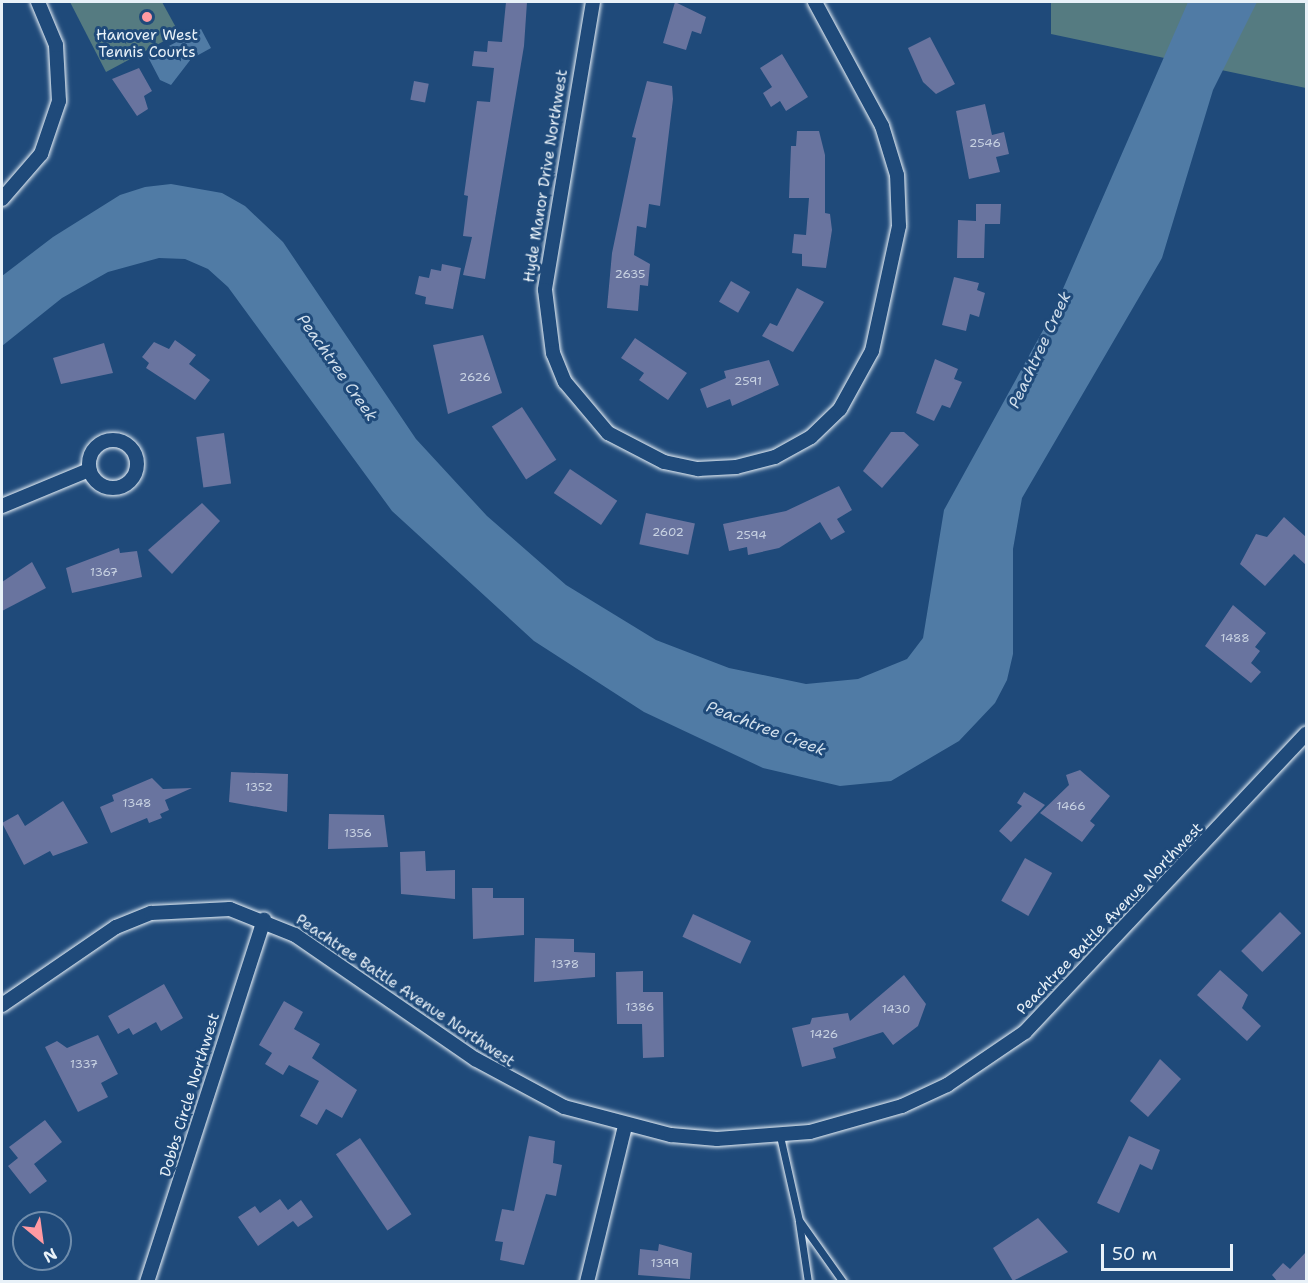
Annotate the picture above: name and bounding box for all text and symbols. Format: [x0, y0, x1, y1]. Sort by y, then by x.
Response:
marker: Hanover West Tennis Courts [140, 10, 154, 24]
place label: Hanover West Tennis Courts [96, 26, 198, 61]
street label: Hyde Manor Drive Northwest [520, 68, 572, 284]
house number: 2546 [969, 137, 1001, 151]
house number: 2635 [615, 268, 645, 282]
water label: Peachtree Creek [1005, 289, 1075, 411]
water label: Peachtree Creek [293, 311, 381, 425]
house number: 2626 [459, 371, 491, 385]
house number: 2591 [734, 375, 762, 389]
house number: 2602 [652, 526, 684, 540]
house number: 2594 [735, 529, 767, 543]
house number: 1367 [90, 566, 118, 580]
house number: 1488 [1220, 632, 1250, 646]
water label: Peachtree Creek [704, 697, 828, 761]
house number: 1352 [245, 781, 273, 795]
house number: 1348 [123, 797, 151, 811]
house number: 1466 [1056, 800, 1086, 814]
street label: Peachtree Battle Avenue Northwest [1013, 819, 1207, 1019]
house number: 1356 [344, 827, 372, 841]
street label: Peachtree Battle Avenue Northwest [292, 911, 518, 1071]
house number: 1378 [551, 958, 579, 972]
house number: 1386 [626, 1001, 654, 1015]
house number: 1430 [882, 1003, 910, 1017]
street label: Dobbs Circle Northwest [156, 1011, 224, 1179]
house number: 1426 [810, 1028, 838, 1042]
house number: 1337 [70, 1058, 98, 1072]
north arrow [12, 1211, 72, 1271]
scale bar [1104, 1232, 1236, 1270]
text: 50 m [1112, 1242, 1157, 1266]
text: N [39, 1243, 61, 1268]
house number: 1399 [651, 1257, 679, 1271]

